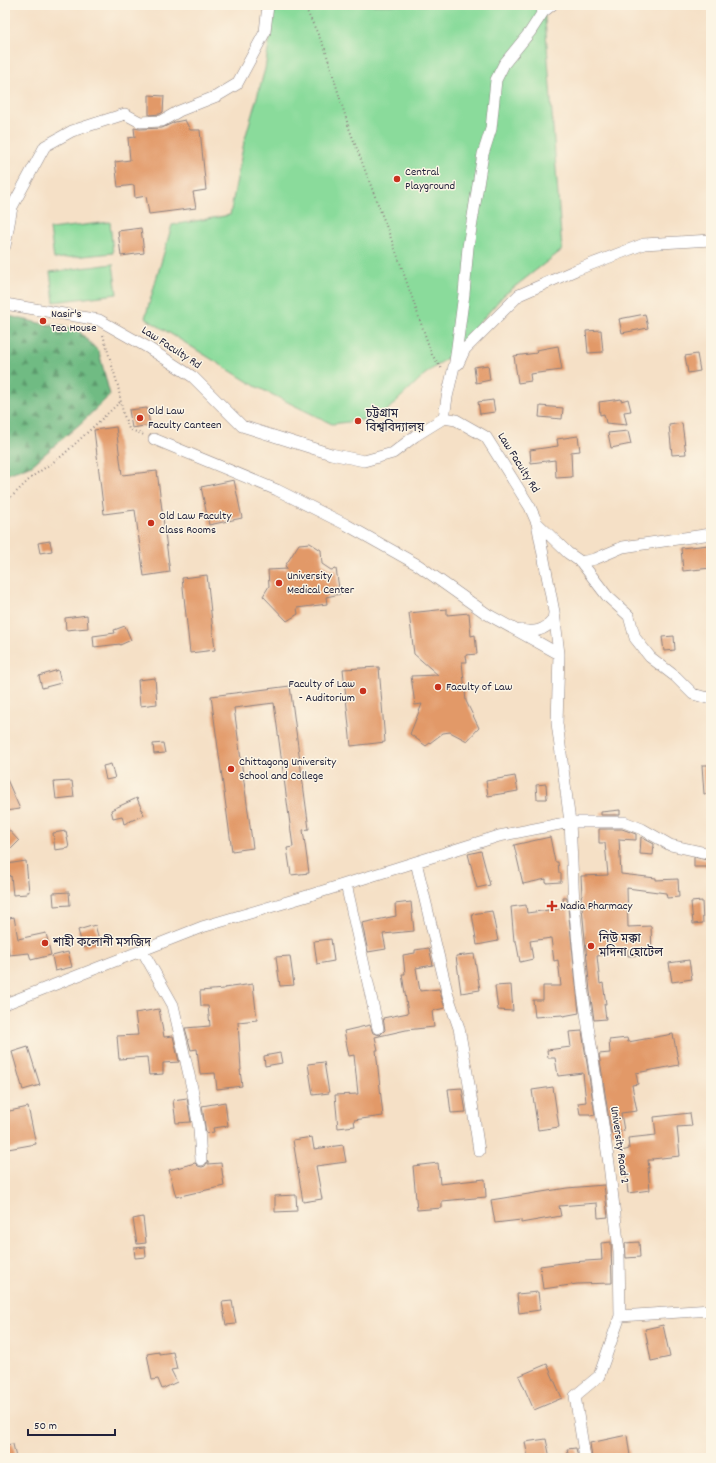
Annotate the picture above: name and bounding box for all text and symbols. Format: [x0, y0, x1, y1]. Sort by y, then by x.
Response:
place label: Central Playground [405, 164, 455, 195]
marker: Central Playground [392, 174, 402, 184]
place label: Nasir's Tea House [51, 306, 96, 337]
marker: Nasir's Tea House [38, 316, 48, 326]
street label: Law Faculty Rd [138, 322, 204, 374]
place label: Old Law Faculty Canteen [148, 403, 222, 434]
place label: চট্টগ্রাম বিশ্ববিদ্যালয় [365, 405, 425, 437]
marker: Old Law Faculty Canteen [135, 413, 145, 423]
marker: চট্টগ্রাম বিশ্ববিদ্যালয় [353, 416, 363, 426]
street label: Law Faculty Rd [493, 430, 543, 496]
place label: Old Law Faculty Class Rooms [159, 508, 232, 539]
marker: Old Law Faculty Class Rooms [146, 518, 156, 528]
place label: University Medical Center [287, 568, 355, 599]
marker: University Medical Center [274, 578, 284, 588]
place label: Faculty of Law - Auditorium [289, 676, 355, 707]
place label: Faculty of Law [446, 679, 513, 696]
marker: Faculty of Law [433, 682, 443, 692]
marker: Faculty of Law - Auditorium [358, 686, 368, 696]
place label: Chittagong University School and College [239, 754, 337, 785]
marker: Chittagong University School and College [226, 764, 236, 774]
place label: Nadia Pharmacy [560, 898, 633, 915]
marker: Nadia Pharmacy [547, 901, 557, 911]
place label: নিউ মক্কা মদিনা হোটেল [598, 930, 663, 962]
place label: শাহী কলোনী মসজিদ [52, 934, 151, 952]
marker: শাহী কলোনী মসজিদ [40, 938, 50, 948]
marker: নিউ মক্কা মদিনা হোটেল [586, 941, 596, 951]
street label: University Road 2 [605, 1105, 633, 1185]
scale bar [28, 1411, 115, 1437]
text: 50 m [34, 1418, 57, 1435]

